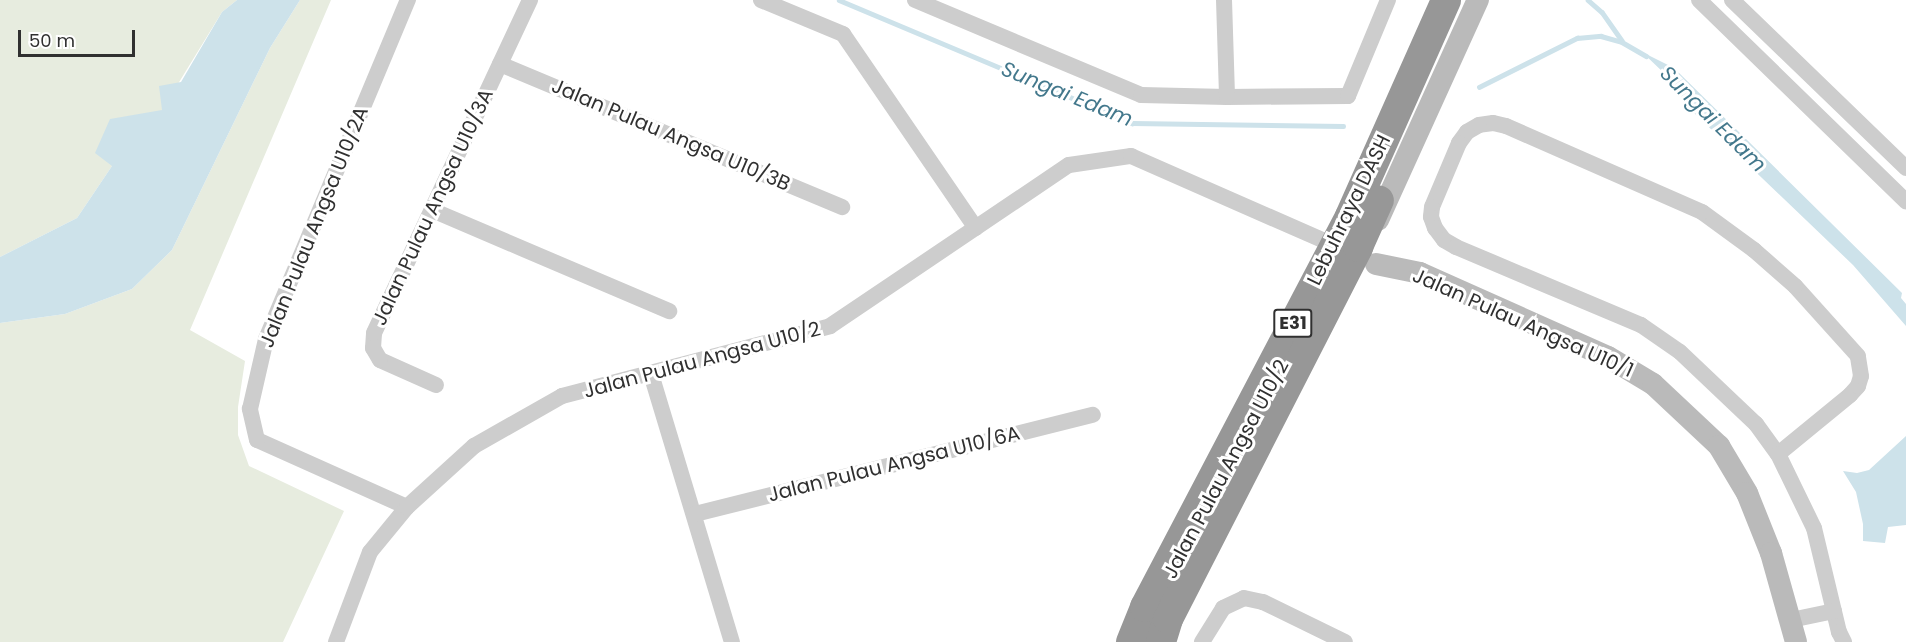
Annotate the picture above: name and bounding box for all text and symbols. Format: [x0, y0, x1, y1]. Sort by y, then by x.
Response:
scale bar [21, 18, 138, 56]
text: 50 m [29, 28, 75, 53]
water label: Sungai Edam [998, 56, 1136, 132]
water label: Sungai Edam [1655, 61, 1771, 177]
street label: Jalan Pulau Angsa U10/3B [548, 74, 794, 196]
street label: Jalan Pulau Angsa U10/3A [368, 85, 498, 329]
street label: Jalan Pulau Angsa U10/2A [255, 103, 373, 351]
street label: Lebuhraya DASH [1302, 131, 1396, 289]
street label: Jalan Pulau Angsa U10/1 [1409, 263, 1637, 383]
road number: E31 [1272, 308, 1314, 338]
street label: Jalan Pulau Angsa U10/2 [581, 317, 823, 403]
street label: Jalan Pulau Angsa U10/2 [1158, 356, 1294, 582]
street label: Jalan Pulau Angsa U10/6A [765, 421, 1023, 507]

